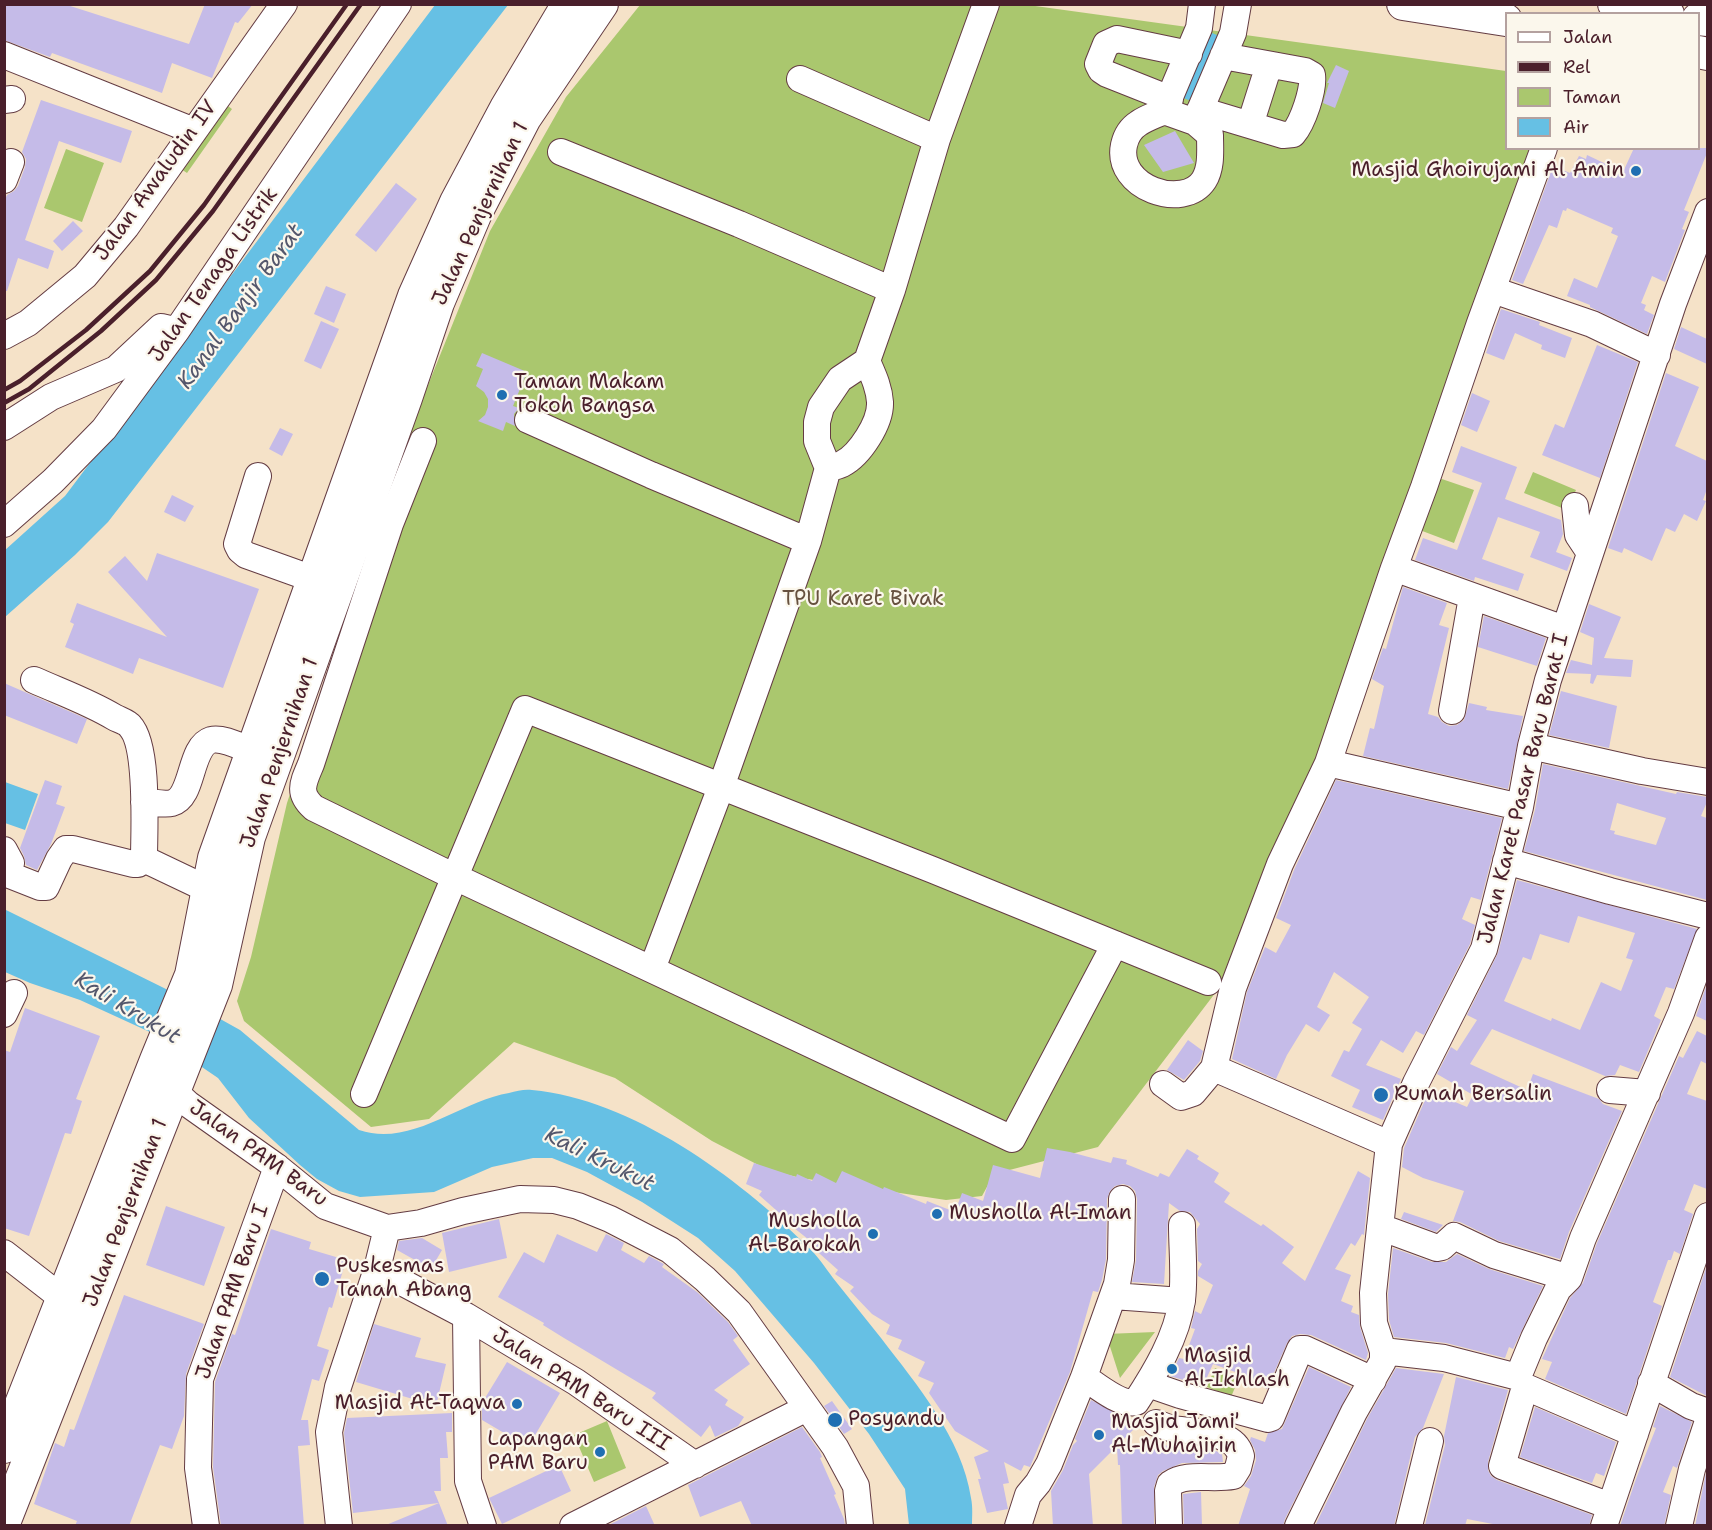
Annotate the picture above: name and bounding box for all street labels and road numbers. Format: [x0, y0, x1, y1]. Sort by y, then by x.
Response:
street label: Jalan Awaludin IV [89, 96, 223, 266]
street label: Jalan Penjernihan 1 [427, 118, 535, 310]
street label: Jalan Tenaga Listrik [144, 183, 284, 367]
street label: Jalan Karet Pasar Baru Barat I [1473, 631, 1575, 947]
street label: Jalan Penjernihan 1 [236, 655, 324, 851]
street label: Jalan PAM Baru [184, 1095, 332, 1213]
street label: Jalan Penjernihan 1 [78, 1115, 174, 1311]
street label: Jalan PAM Baru I [191, 1201, 275, 1383]
street label: Jalan PAM Baru III [487, 1323, 675, 1457]

